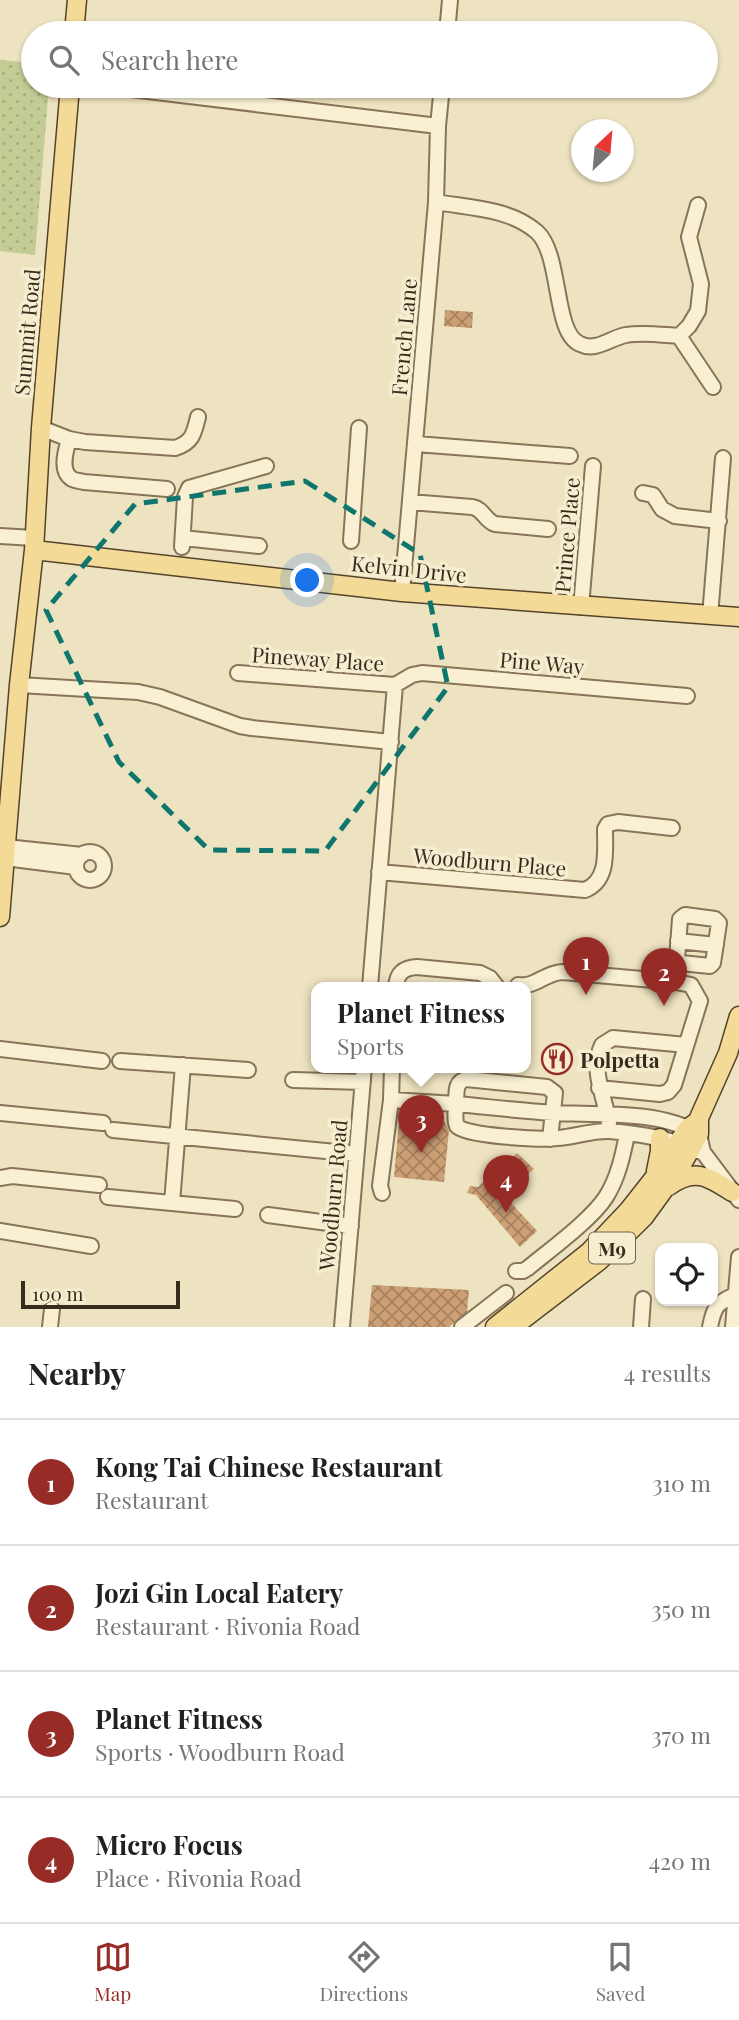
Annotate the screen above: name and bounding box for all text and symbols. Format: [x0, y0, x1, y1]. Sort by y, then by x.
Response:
search box [21, 21, 718, 98]
icon: search [45, 41, 83, 79]
text: Search here [101, 42, 238, 77]
north arrow [571, 119, 634, 182]
street label: Summit Road [7, 267, 45, 397]
street label: French Lane [384, 277, 422, 397]
street label: Prince Place [547, 476, 585, 594]
street label: Kelvin Drive [350, 548, 468, 588]
your location [290, 563, 324, 597]
street label: Pineway Place [251, 639, 385, 677]
street label: Pine Way [498, 644, 586, 680]
street label: Woodburn Place [411, 840, 568, 882]
pin: 1 [563, 937, 609, 995]
pin: 2 [641, 948, 687, 1006]
popup [311, 982, 531, 1073]
text: Planet Fitness [337, 995, 505, 1030]
text: Sports [337, 1030, 404, 1061]
restaurant icon: Polpetta [540, 1042, 574, 1076]
place label: Polpetta [580, 1045, 660, 1073]
pin: 3 [398, 1095, 444, 1153]
street label: Woodburn Road [311, 1118, 353, 1273]
pin: 4 [483, 1155, 529, 1213]
road number: M9 [589, 1232, 635, 1264]
map controls [655, 1243, 718, 1306]
button: locate [655, 1243, 718, 1306]
scale bar [21, 1278, 180, 1310]
text: 100 m [32, 1280, 83, 1306]
text: Nearby [28, 1353, 126, 1393]
text: 4 results [624, 1357, 711, 1388]
text: Kong Tai Chinese Restaurant [95, 1449, 443, 1484]
text: 1 [47, 1467, 55, 1498]
text: 310 m [652, 1467, 711, 1498]
text: Restaurant [95, 1484, 208, 1515]
text: Jozi Gin Local Eatery [95, 1575, 343, 1610]
text: 2 [45, 1593, 57, 1624]
text: 350 m [651, 1593, 711, 1624]
text: Restaurant · Rivonia Road [95, 1610, 360, 1641]
text: Planet Fitness [95, 1701, 263, 1736]
text: 3 [45, 1719, 57, 1750]
text: 370 m [651, 1719, 711, 1750]
text: Sports · Woodburn Road [95, 1736, 345, 1767]
text: Micro Focus [95, 1827, 243, 1862]
text: 4 [45, 1845, 57, 1876]
text: 420 m [649, 1845, 711, 1876]
text: Place · Rivonia Road [95, 1862, 302, 1893]
tab: Map [94, 1938, 132, 2006]
tab: Directions [319, 1938, 408, 2006]
tab: Saved [596, 1938, 645, 2006]

